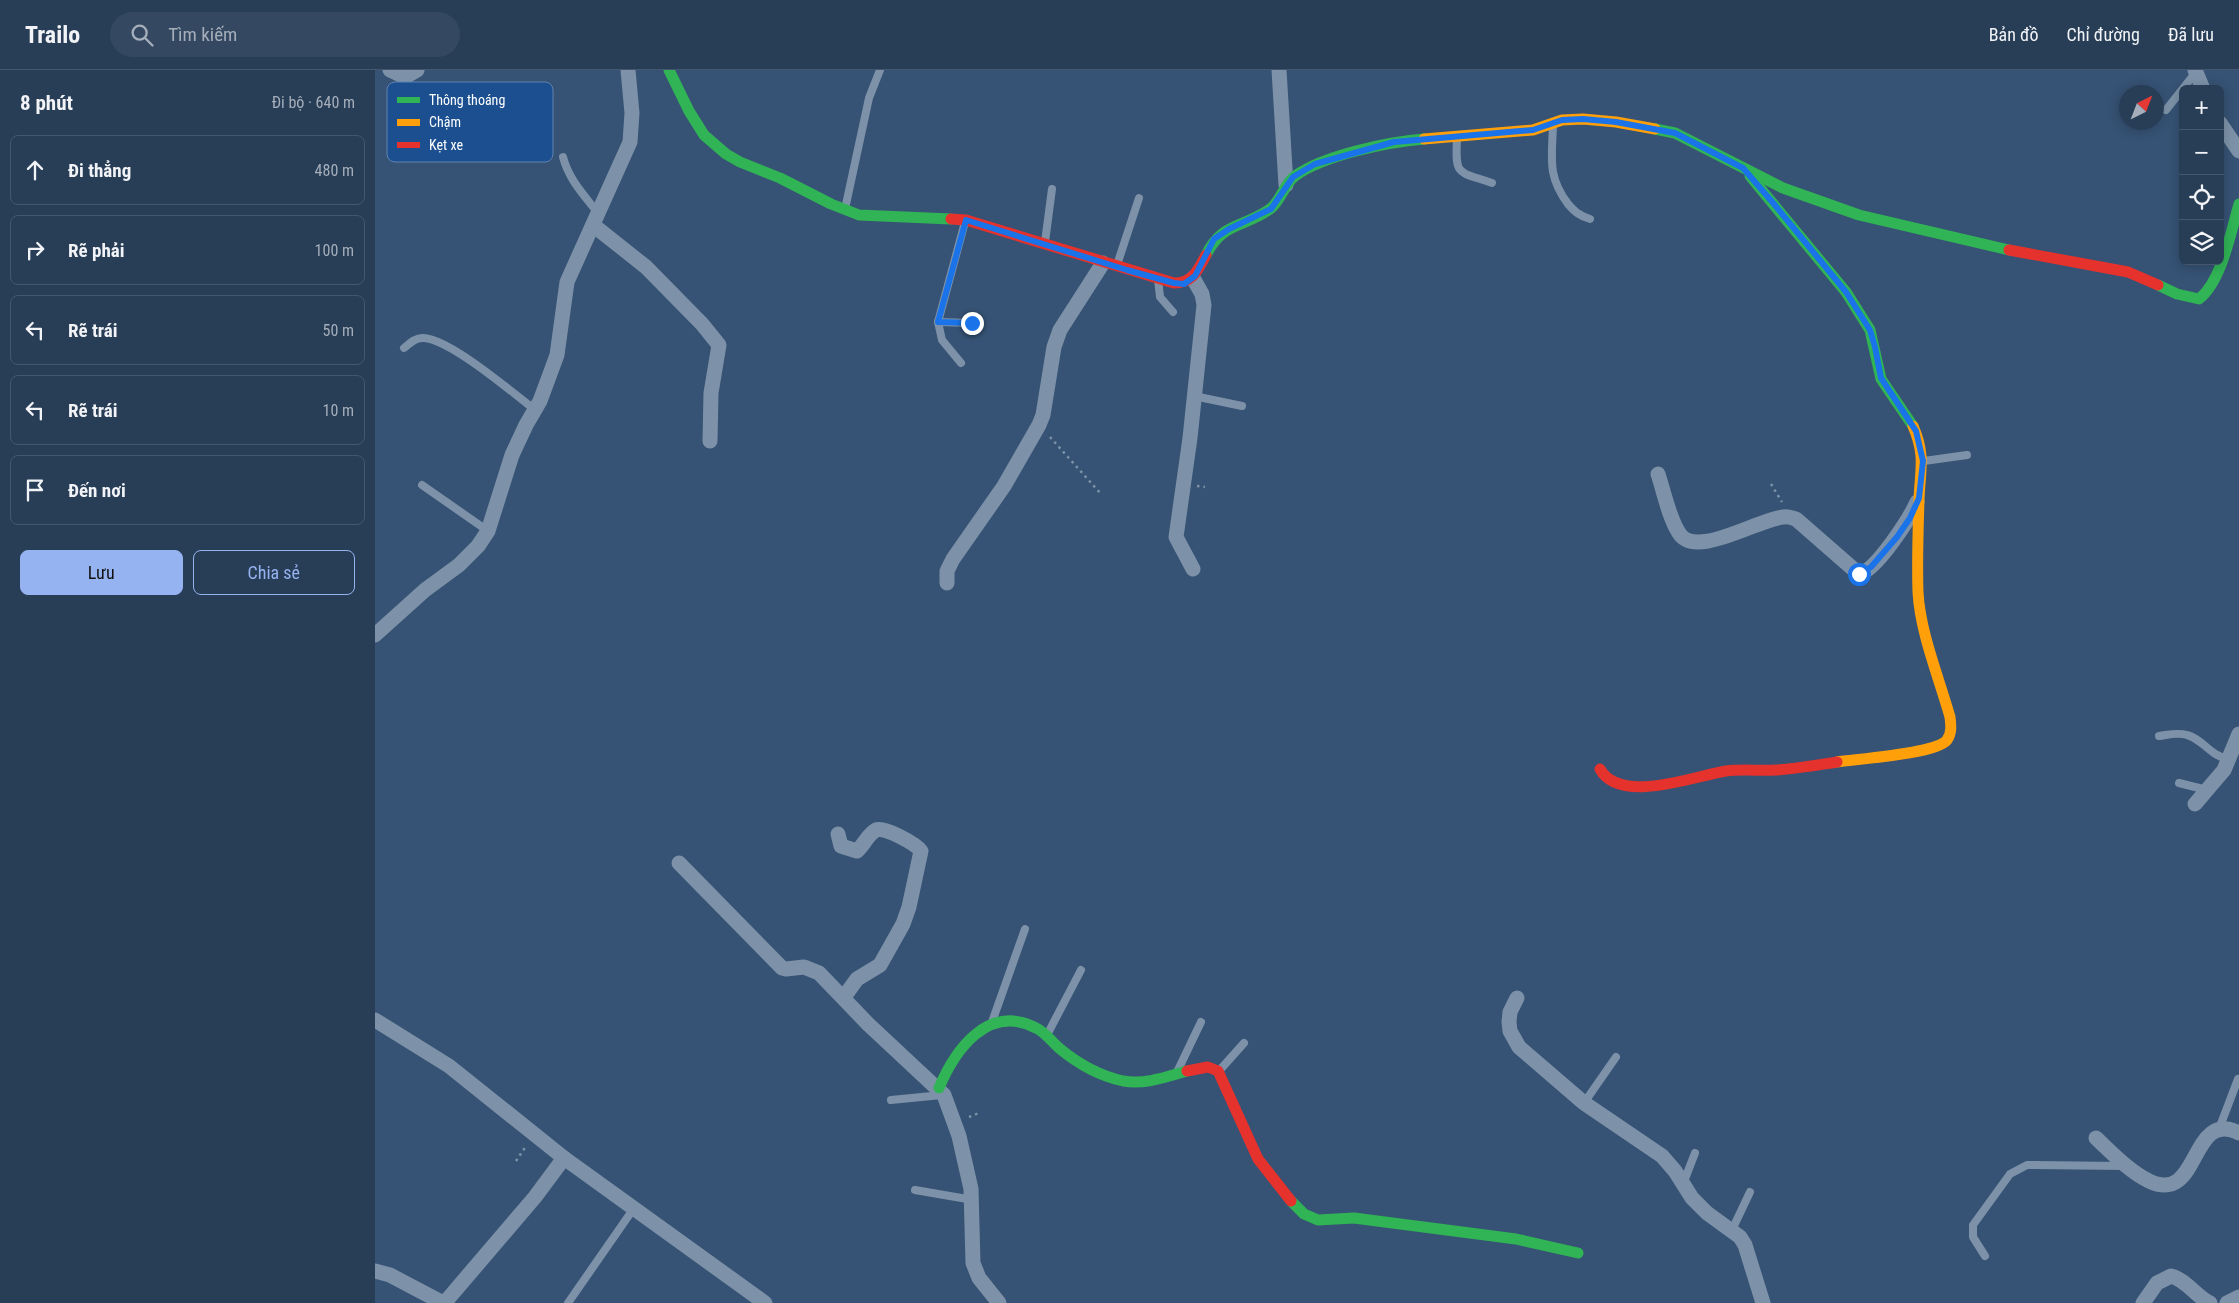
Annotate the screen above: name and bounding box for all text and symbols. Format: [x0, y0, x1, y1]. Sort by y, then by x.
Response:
search box [110, 12, 460, 57]
text: Trailo [25, 21, 80, 49]
icon: search [128, 21, 156, 49]
text: Tìm kiếm [168, 23, 237, 46]
text: Bản đồ [1989, 24, 2039, 45]
text: Chỉ đường [2067, 24, 2140, 45]
text: Đã lưu [2168, 24, 2214, 45]
legend [387, 82, 553, 162]
north arrow [2119, 85, 2164, 130]
map controls [2179, 85, 2224, 265]
button: + [2179, 85, 2224, 130]
text: 8 phút [20, 91, 73, 115]
text: Thông thoáng [429, 92, 505, 108]
text: Đi bộ · 640 m [272, 93, 355, 112]
text: Chậm [429, 114, 461, 130]
button: − [2179, 130, 2224, 175]
text: Kẹt xe [429, 137, 463, 153]
icon: ahead [21, 156, 49, 184]
text: Đi thẳng [68, 159, 131, 182]
text: 480 m [315, 161, 354, 180]
button: locate [2179, 175, 2224, 220]
button: layers [2179, 220, 2224, 265]
icon: right [21, 236, 49, 264]
text: Rẽ phải [68, 239, 124, 262]
text: 100 m [315, 241, 354, 260]
route end [961, 312, 984, 335]
icon: left [21, 316, 49, 344]
text: Rẽ trái [68, 319, 118, 342]
text: 50 m [322, 321, 354, 340]
icon: left [21, 396, 49, 424]
text: Rẽ trái [68, 399, 118, 422]
text: 10 m [322, 401, 354, 420]
icon: arrive [21, 476, 49, 504]
text: Đến nơi [68, 479, 126, 502]
button: Lưu [20, 550, 183, 595]
button: Chia sẻ [193, 550, 355, 595]
route start [1848, 563, 1871, 586]

